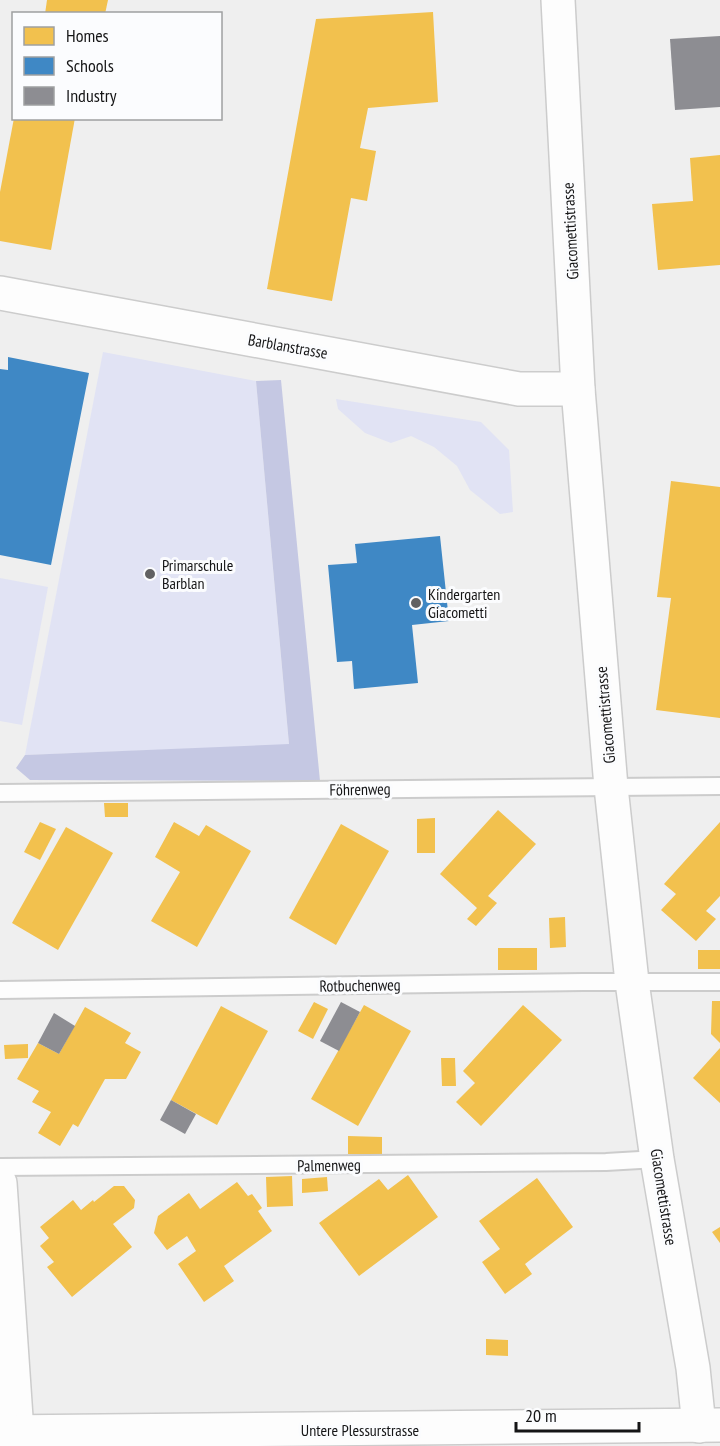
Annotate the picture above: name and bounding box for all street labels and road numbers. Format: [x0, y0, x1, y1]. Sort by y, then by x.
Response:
street label: Giacomettistrasse [557, 182, 583, 280]
street label: Barblanstrasse [247, 329, 329, 363]
street label: Giacomettistrasse [591, 666, 619, 764]
street label: Föhrenweg [329, 778, 391, 800]
street label: Rotbuchenweg [319, 974, 401, 996]
street label: Giacomettistrasse [647, 1147, 681, 1247]
street label: Palmenweg [297, 1154, 361, 1176]
street label: Untere Plessurstrasse [301, 1420, 419, 1440]

